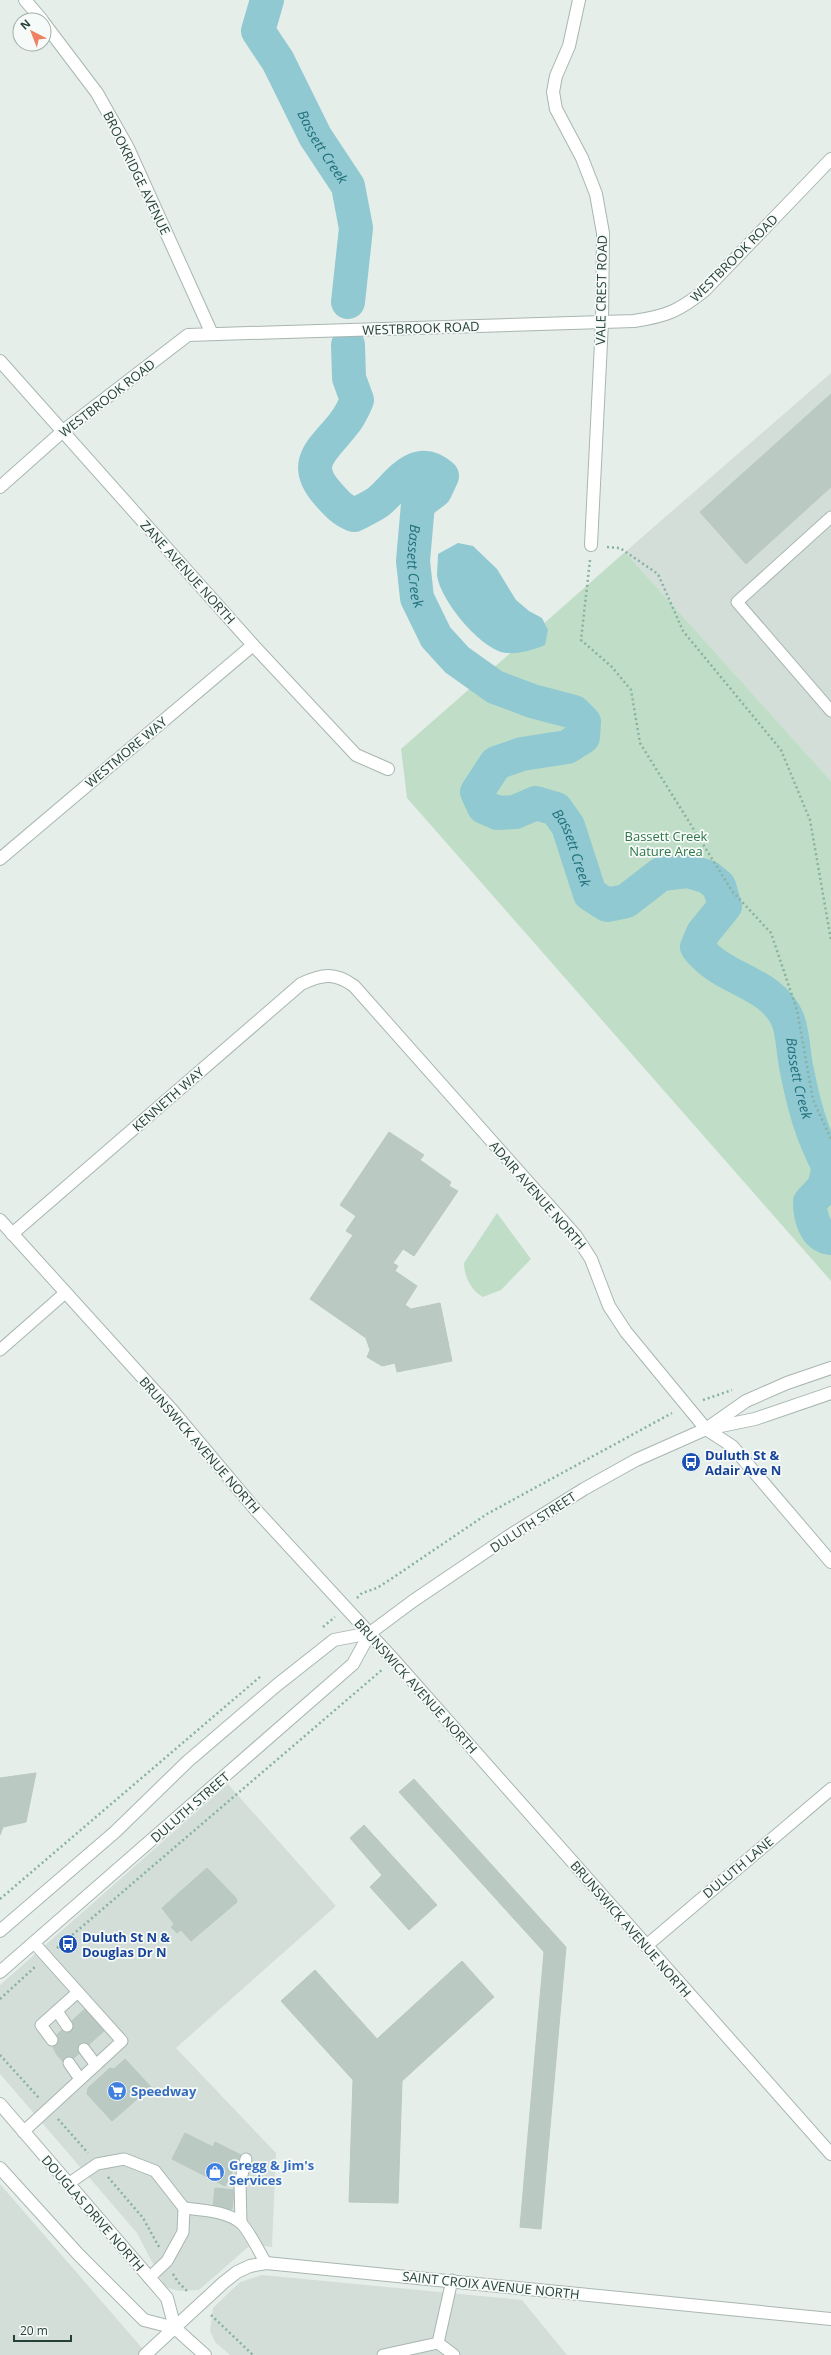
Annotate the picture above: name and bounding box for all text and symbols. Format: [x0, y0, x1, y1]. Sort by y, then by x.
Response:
north arrow [12, 12, 52, 52]
text: N [17, 16, 33, 33]
water label: Bassett Creek [294, 106, 354, 188]
street label: BROOKRIDGE AVENUE [99, 108, 175, 238]
street label: WESTBROOK ROAD [686, 210, 782, 306]
street label: VALE CREST ROAD [591, 235, 611, 345]
street label: WESTBROOK ROAD [362, 317, 480, 339]
street label: WESTBROOK ROAD [55, 355, 159, 441]
street label: ZANE AVENUE NORTH [137, 516, 239, 628]
water label: Bassett Creek [403, 524, 430, 611]
street label: WESTMORE WAY [81, 712, 171, 791]
water label: Bassett Creek [549, 804, 597, 890]
park label: Bassett Creek Nature Area [625, 827, 708, 860]
water label: Bassett Creek [783, 1036, 818, 1122]
street label: KENNETH WAY [128, 1062, 208, 1135]
street label: ADAIR AVENUE NORTH [486, 1137, 590, 1253]
street label: BRUNSWICK AVENUE NORTH [136, 1373, 264, 1517]
place label: Duluth St & Adair Ave N [705, 1446, 781, 1479]
bus stop icon: Duluth St & Adair Ave N [680, 1451, 702, 1473]
street label: DULUTH STREET [486, 1487, 580, 1557]
street label: BRUNSWICK AVENUE NORTH [351, 1615, 481, 1757]
street label: DULUTH STREET [147, 1767, 234, 1846]
street label: DULUTH LANE [699, 1832, 777, 1902]
street label: BRUNSWICK AVENUE NORTH [567, 1857, 695, 2001]
place label: Duluth St N & Douglas Dr N [82, 1928, 170, 1961]
bus stop icon: Duluth St N & Douglas Dr N [57, 1933, 79, 1955]
supermarket icon: Speedway [106, 2080, 128, 2102]
place label: Speedway [131, 2082, 197, 2100]
street label: DOUGLAS DRIVE NORTH [38, 2151, 148, 2275]
place label: Gregg & Jim's Services [229, 2156, 314, 2189]
shop icon: Gregg & Jim's Services [204, 2161, 226, 2183]
street label: SAINT CROIX AVENUE NORTH [402, 2267, 580, 2303]
scale bar [14, 2317, 71, 2343]
text: 20 m [20, 2322, 48, 2339]

